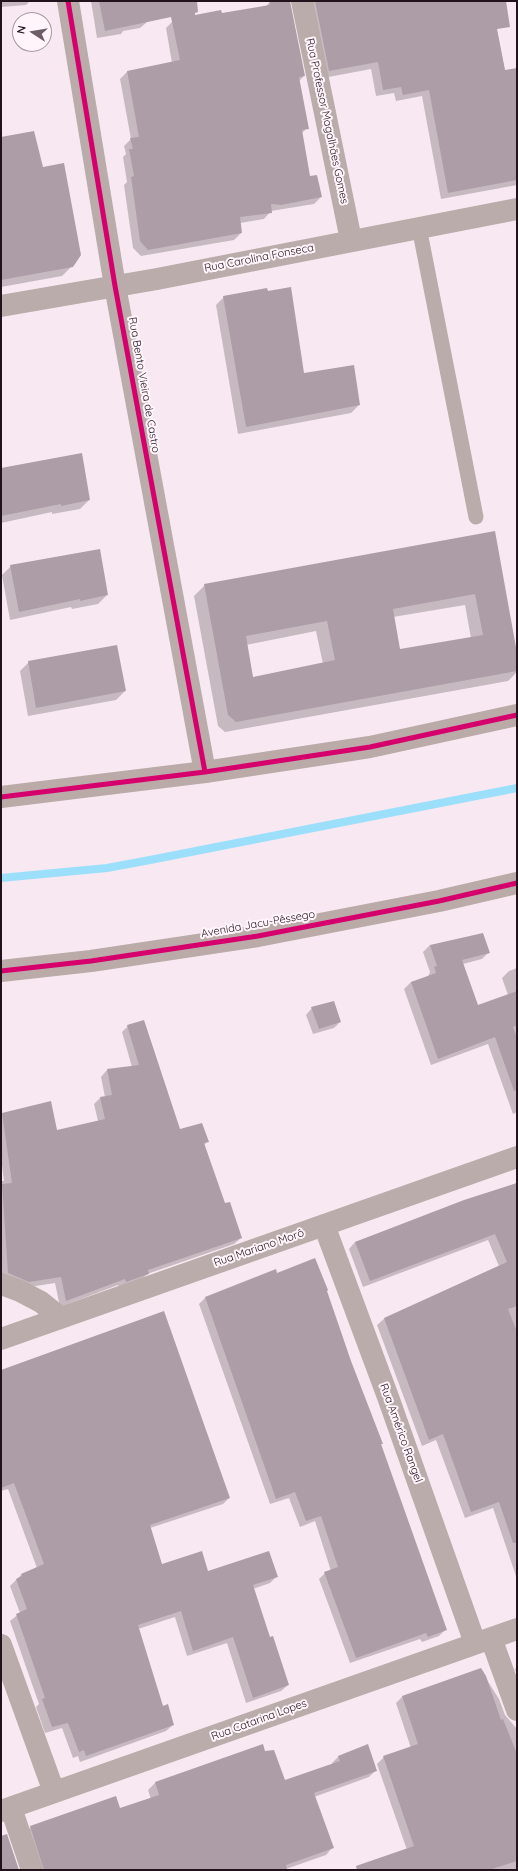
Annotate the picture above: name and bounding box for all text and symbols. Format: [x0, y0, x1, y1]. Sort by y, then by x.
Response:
north arrow [12, 12, 52, 52]
text: N [14, 24, 29, 35]
street label: Rua Professor Magalhães Gomes [303, 37, 351, 205]
street label: Rua Carolina Fonseca [203, 241, 315, 275]
street label: Rua Bento Vieira de Castro [126, 316, 162, 454]
street label: Avenida Jacu-Pêssego [200, 907, 316, 941]
street label: Rua Mariano Morô [212, 1226, 306, 1270]
street label: Rua Américo Rangel [377, 1382, 425, 1484]
street label: Rua Catarina Lopes [209, 1697, 309, 1743]

